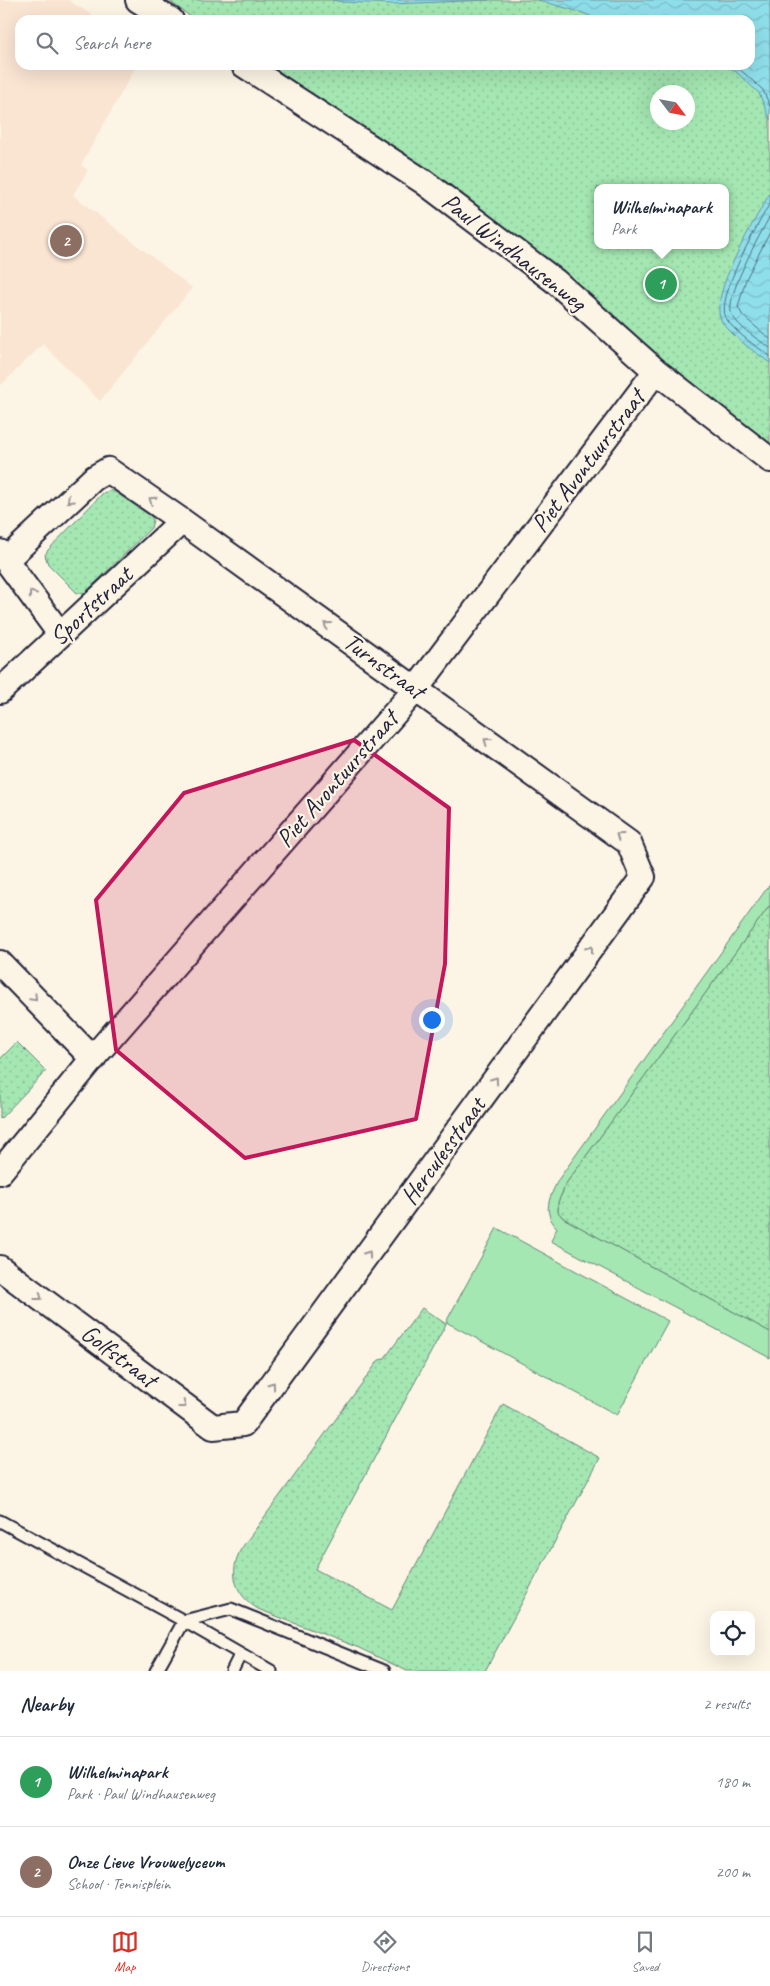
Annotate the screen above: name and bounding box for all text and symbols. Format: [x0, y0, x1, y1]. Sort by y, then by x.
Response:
search box [15, 15, 755, 70]
icon: search [33, 29, 61, 57]
text: Search here [73, 31, 150, 55]
north arrow [650, 85, 695, 130]
popup [594, 184, 729, 249]
street label: Paul Windhausenweg [435, 186, 594, 320]
text: Wilhelminapark [611, 195, 712, 219]
text: Park [611, 219, 637, 239]
pin: 2 [50, 222, 82, 260]
pin: 1 [645, 265, 677, 303]
street label: Piet Avontuurstraat [524, 380, 654, 539]
one-way arrow [67, 494, 76, 503]
one-way arrow [148, 497, 158, 506]
street label: Sportstraat [43, 558, 141, 653]
one-way arrow [29, 591, 38, 600]
one-way arrow [323, 622, 333, 631]
street label: Turnstraat [337, 626, 434, 708]
street label: Piet Avontuurstraat [269, 701, 408, 854]
one-way arrow [484, 738, 493, 746]
one-way arrow [615, 833, 625, 842]
one-way arrow [584, 945, 593, 955]
one-way arrow [28, 993, 37, 1002]
your location [419, 1007, 445, 1033]
one-way arrow [489, 1077, 497, 1086]
street label: Herculesstraat [393, 1089, 494, 1211]
one-way arrow [362, 1250, 371, 1260]
one-way arrow [33, 1291, 43, 1300]
street label: Golfstraat [75, 1317, 166, 1397]
one-way arrow [266, 1381, 275, 1391]
one-way arrow [177, 1399, 186, 1407]
map controls [710, 1611, 755, 1656]
button: locate [710, 1611, 755, 1656]
text: Nearby [20, 1691, 73, 1717]
text: 2 results [703, 1694, 750, 1714]
text: Wilhelminapark [67, 1760, 168, 1784]
text: 1 [32, 1772, 40, 1792]
text: 180 m [716, 1772, 750, 1792]
text: Park · Paul Windhausenweg [67, 1784, 215, 1804]
text: Onze Lieve Vrouwelyceum [67, 1850, 225, 1874]
text: 2 [32, 1862, 40, 1882]
text: 200 m [716, 1862, 750, 1882]
text: School · Tennisplein [67, 1874, 170, 1894]
tab: Map [111, 1928, 139, 1975]
tab: Directions [361, 1928, 409, 1975]
tab: Saved [631, 1928, 659, 1975]

